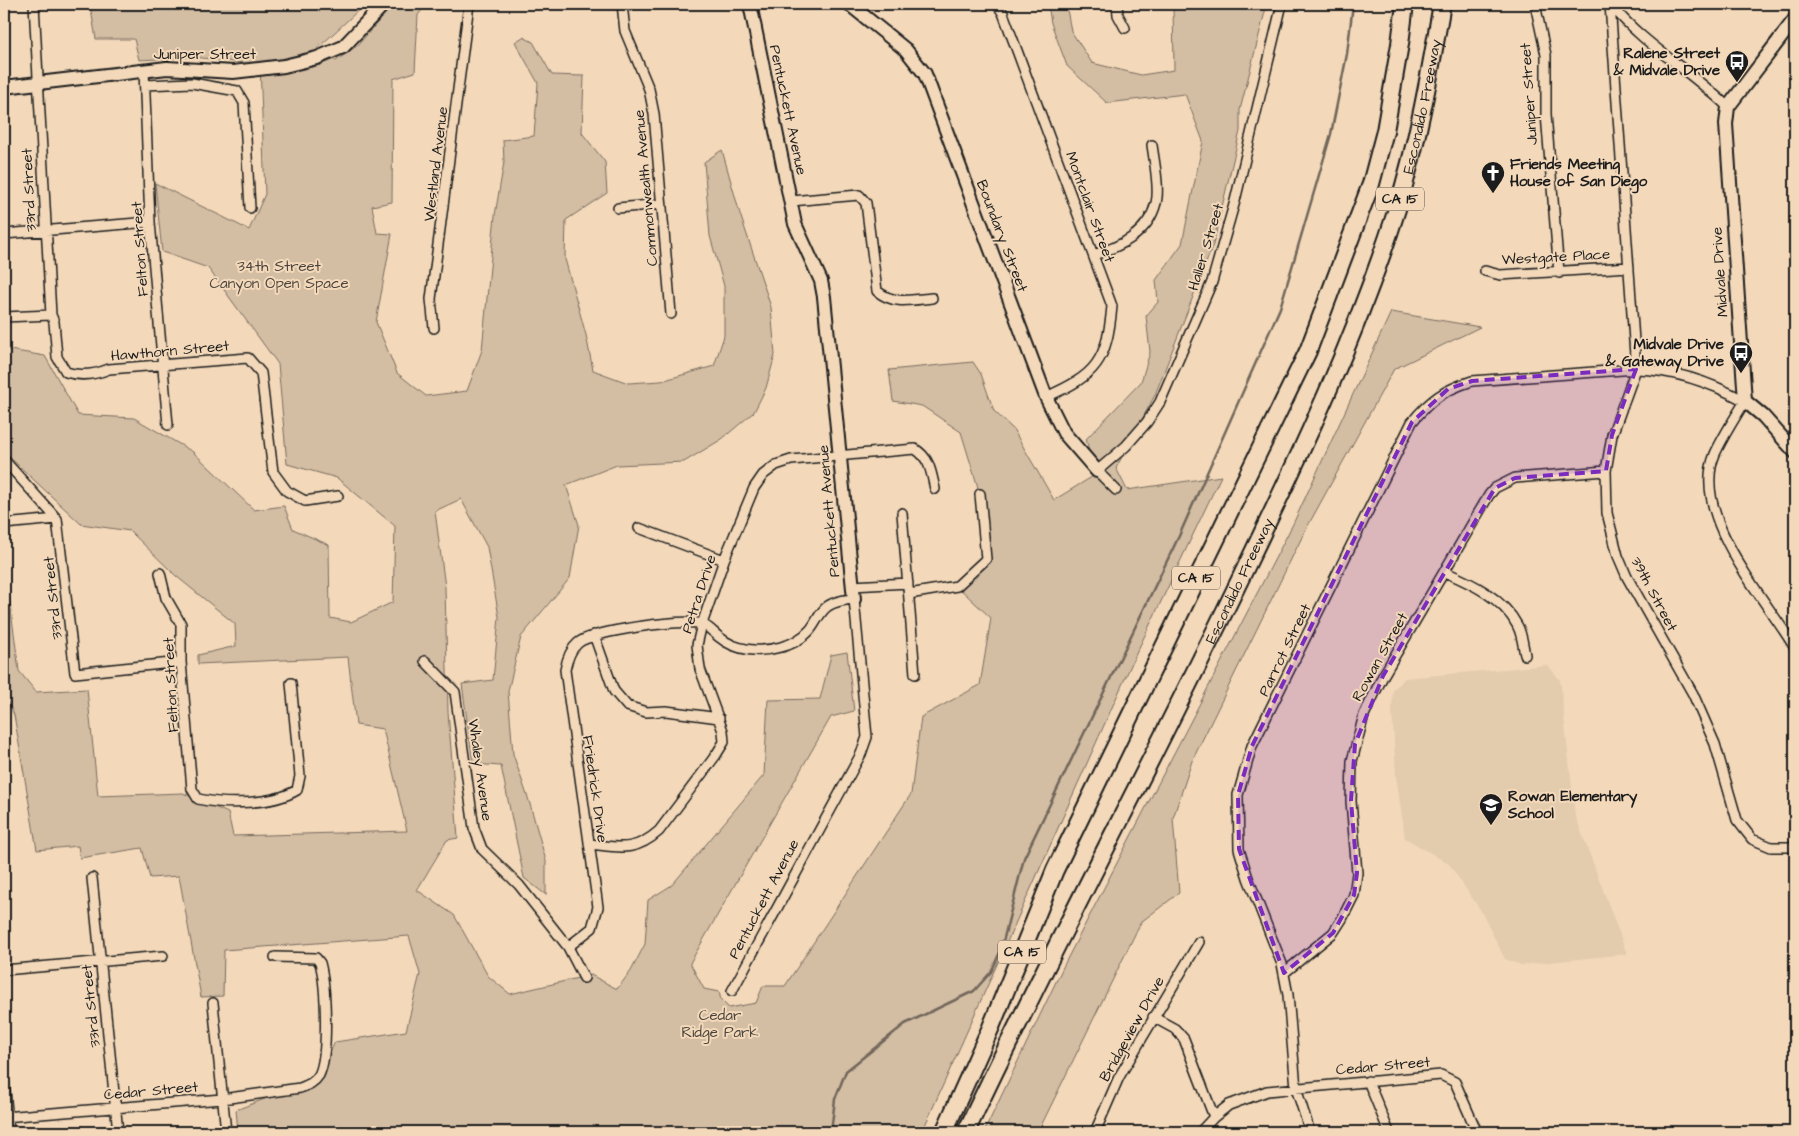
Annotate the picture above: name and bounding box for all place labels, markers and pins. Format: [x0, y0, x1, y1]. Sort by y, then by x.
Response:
place label: Ralene Street & Midvale Drive [1613, 43, 1721, 81]
bus stop icon: Ralene Street & Midvale Drive [1724, 49, 1750, 83]
place label: Friends Meeting House of San Diego [1510, 154, 1648, 194]
church icon: Friends Meeting House of San Diego [1480, 160, 1506, 194]
place label: Midvale Drive & Gateway Drive [1605, 334, 1724, 373]
bus stop icon: Midvale Drive & Gateway Drive [1728, 340, 1754, 374]
place label: Rowan Elementary School [1507, 786, 1638, 824]
school or university icon: Rowan Elementary School [1478, 792, 1504, 826]

